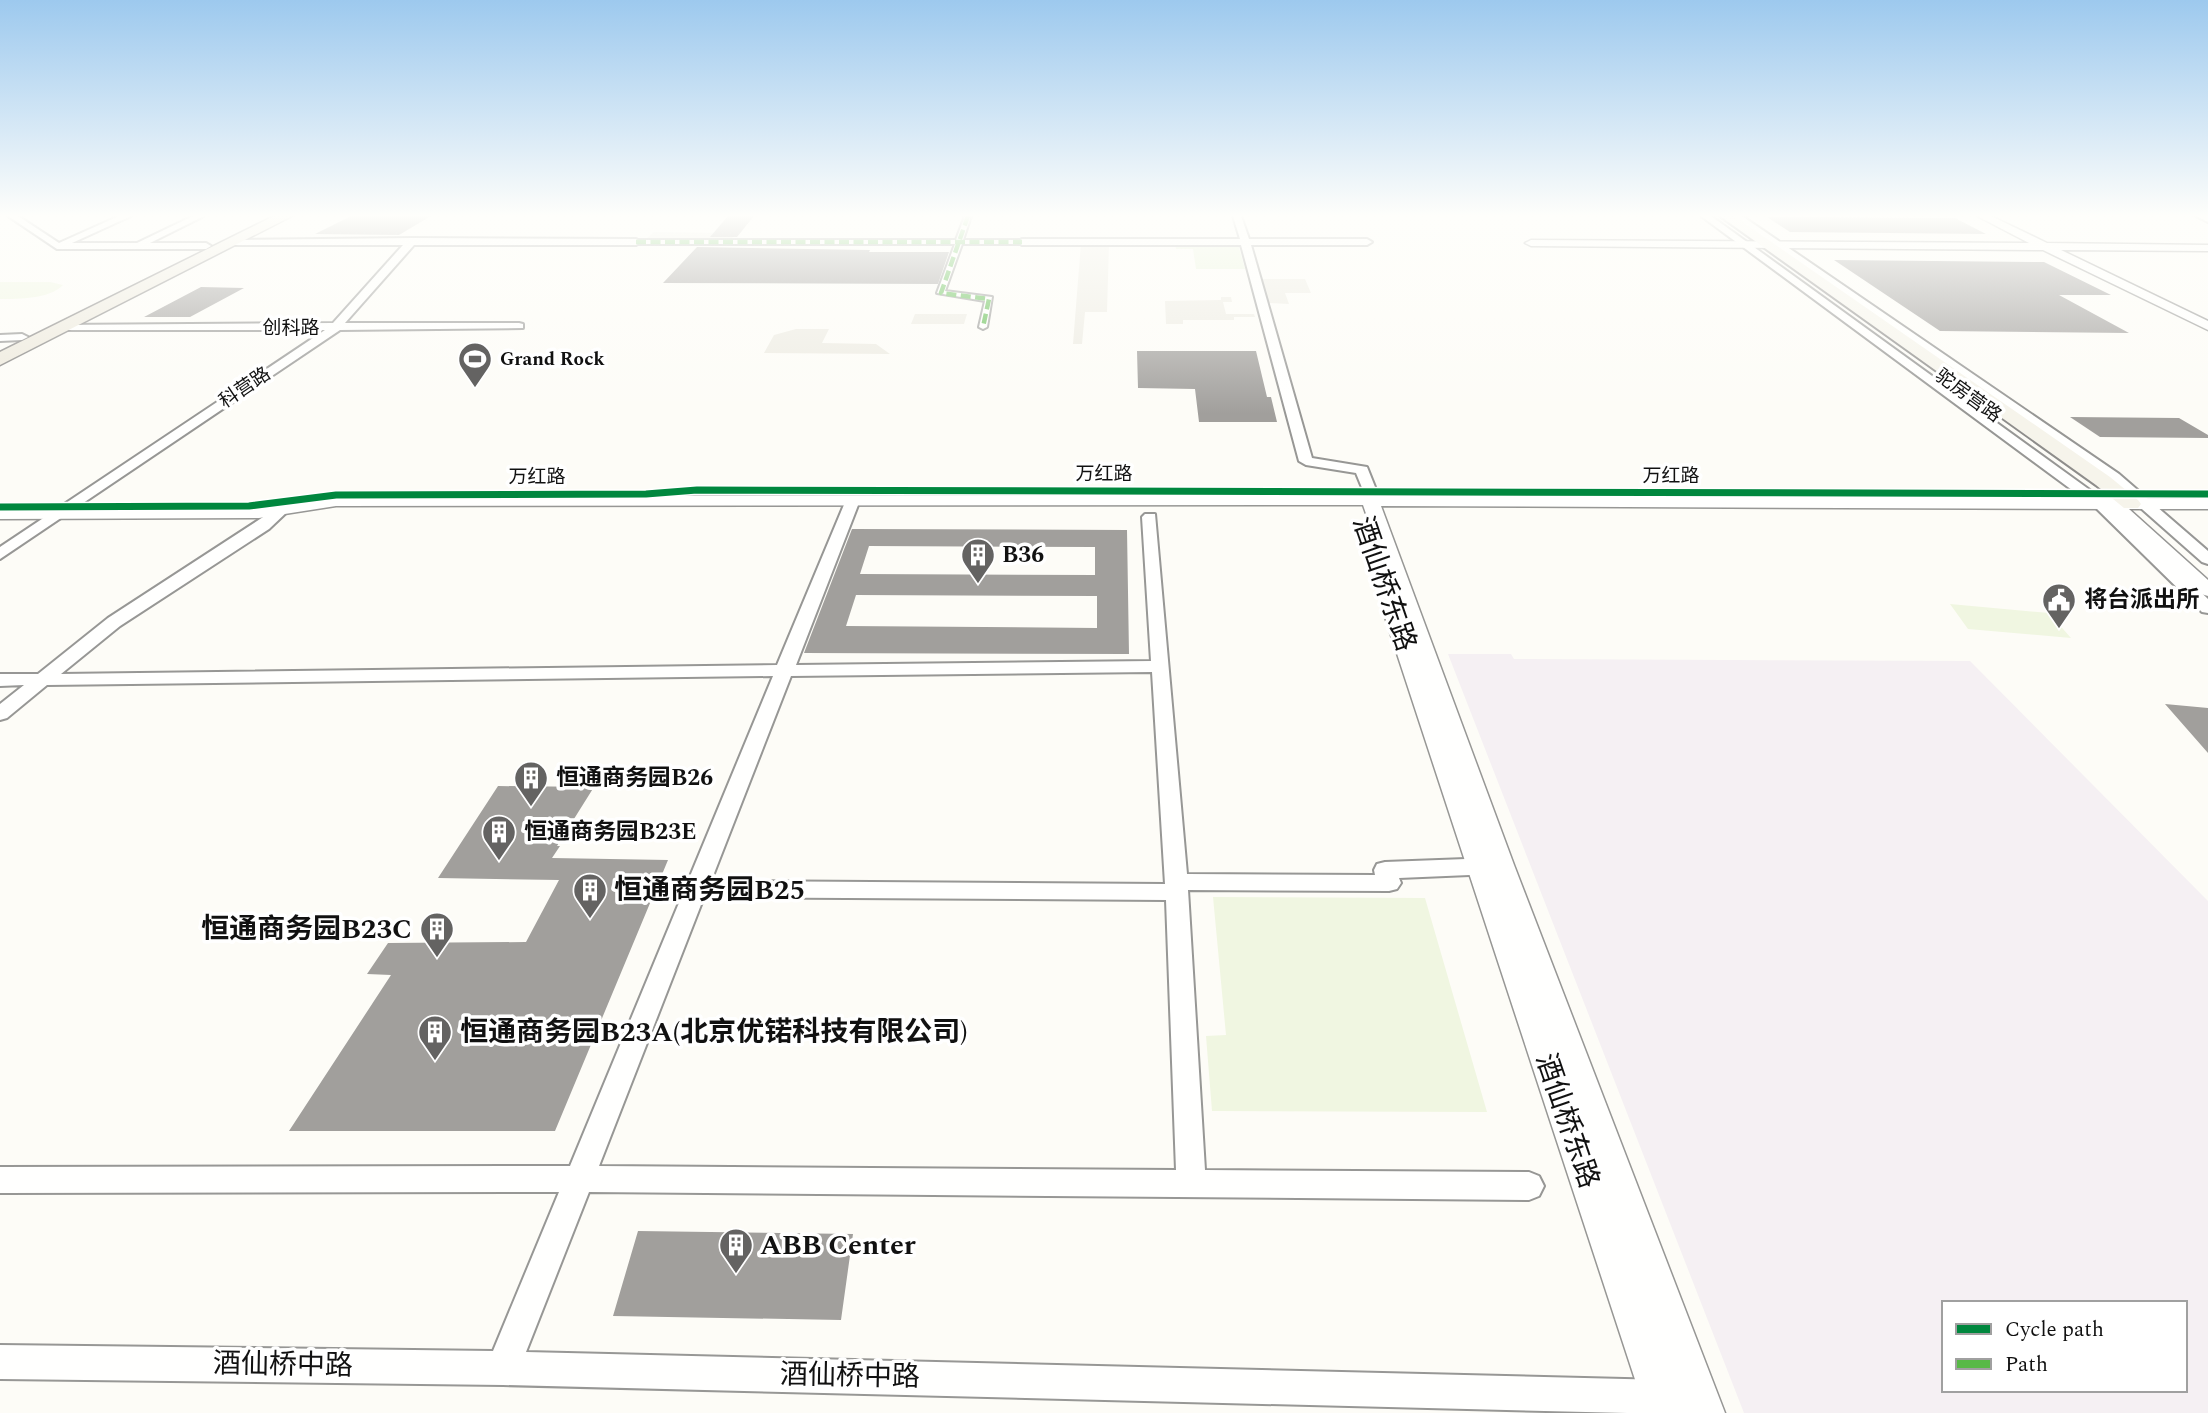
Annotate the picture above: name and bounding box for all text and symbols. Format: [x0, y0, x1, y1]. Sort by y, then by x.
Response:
street label: 创科路 [262, 314, 320, 343]
sports icon: Grand Rock [456, 340, 494, 389]
place label: Grand Rock [500, 345, 605, 374]
street label: 科营路 [213, 360, 277, 416]
street label: 驼房营路 [1929, 362, 2007, 430]
street label: 万红路 [1075, 460, 1133, 489]
street label: 万红路 [1642, 462, 1700, 491]
street label: 万红路 [508, 463, 566, 492]
street label: 酒仙桥东路 [1341, 511, 1427, 657]
building icon: B36 [959, 536, 997, 585]
place label: B36 [1002, 538, 1044, 573]
public building icon: 将台派出所 [2040, 581, 2078, 630]
place label: 将台派出所 [2084, 583, 2199, 618]
building icon: 恒通商务园B26 [512, 759, 550, 808]
place label: 恒通商务园B26 [556, 761, 713, 796]
building icon: 恒通商务园B23E [480, 813, 518, 862]
place label: 恒通商务园B23E [524, 815, 697, 850]
place label: 恒通商务园B25 [614, 869, 805, 912]
building icon: 恒通商务园B25 [571, 871, 609, 920]
place label: 恒通商务园B23C [201, 908, 412, 951]
building icon: 恒通商务园B23C [418, 910, 456, 959]
place label: 恒通商务园B23A(北京优锘科技有限公司) [460, 1011, 968, 1054]
building icon: 恒通商务园B23A(北京优锘科技有限公司) [416, 1013, 454, 1062]
street label: 酒仙桥东路 [1524, 1048, 1610, 1194]
place label: ABB Center [760, 1224, 916, 1267]
building icon: ABB Center [717, 1226, 755, 1275]
legend [1942, 1301, 2187, 1392]
text: Cycle path [2005, 1314, 2104, 1346]
street label: 酒仙桥中路 [213, 1342, 353, 1388]
text: Path [2005, 1349, 2048, 1381]
street label: 酒仙桥中路 [780, 1353, 920, 1399]

